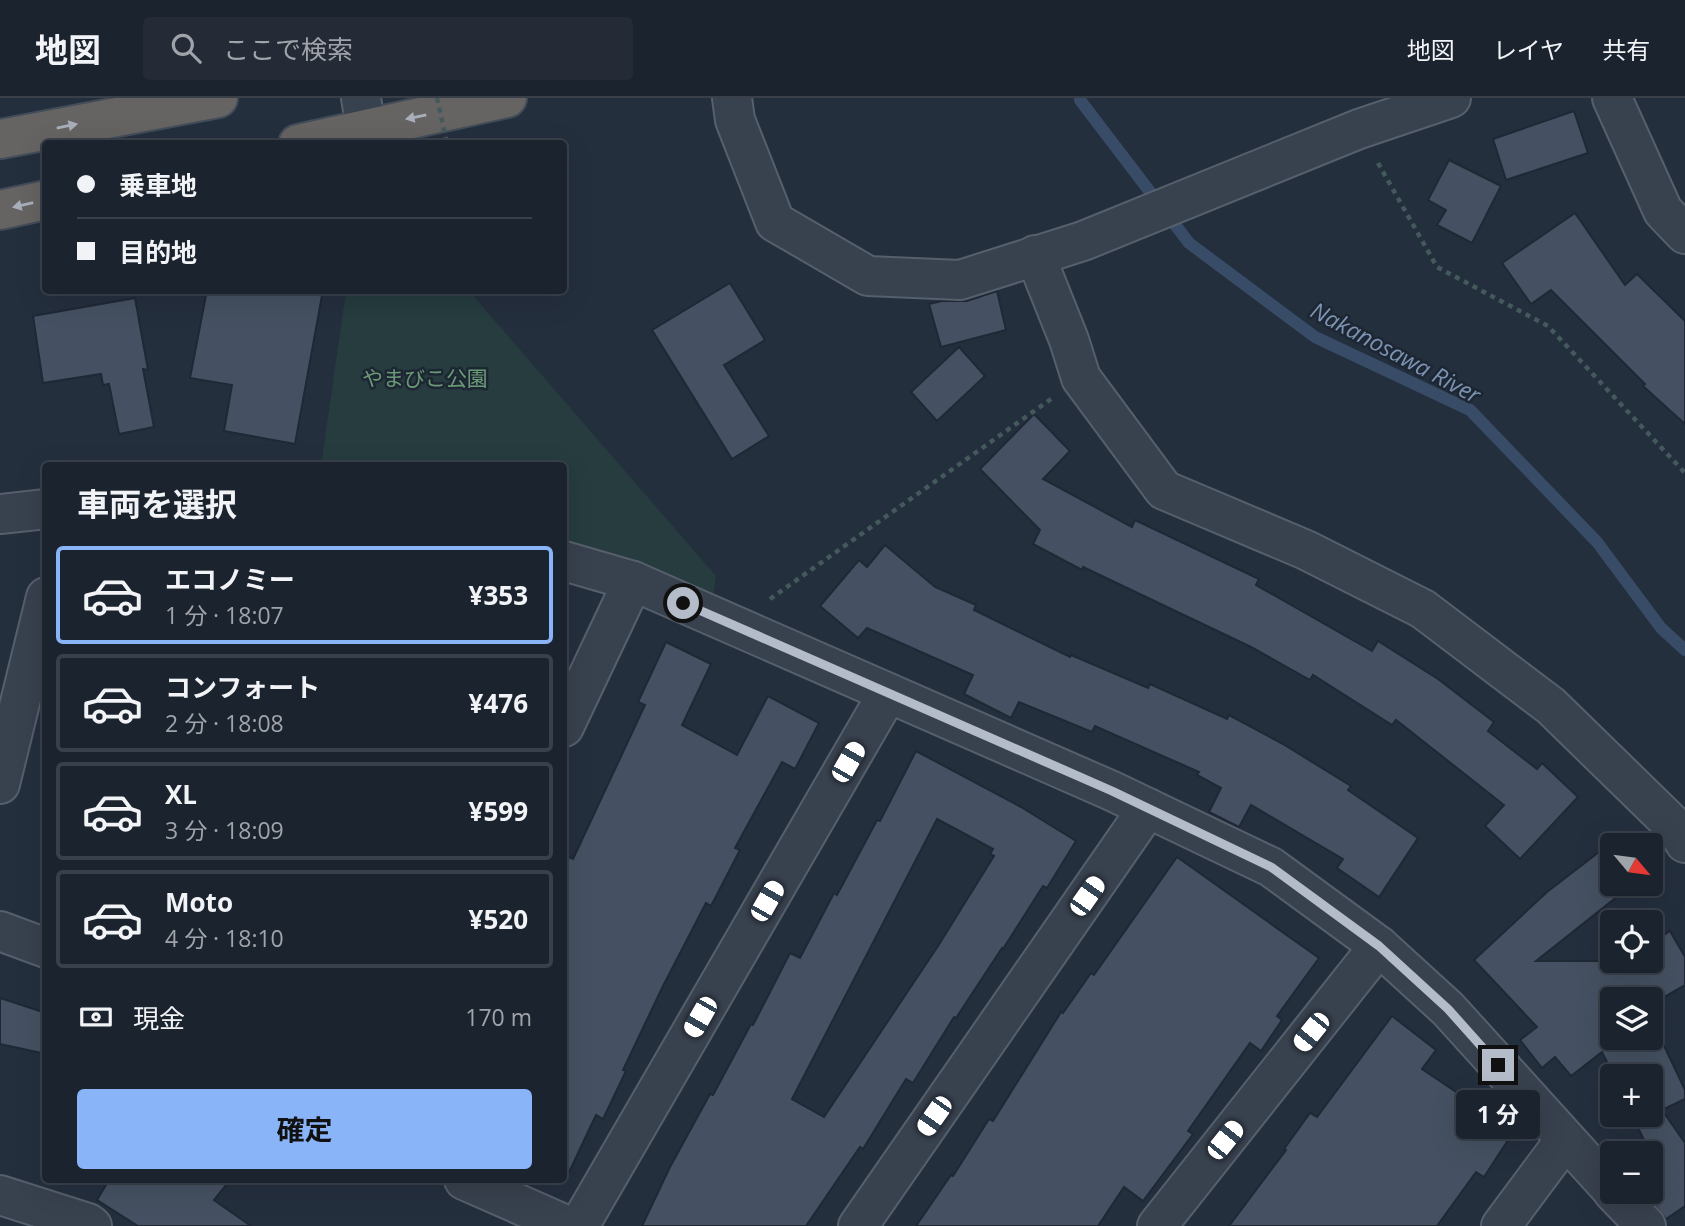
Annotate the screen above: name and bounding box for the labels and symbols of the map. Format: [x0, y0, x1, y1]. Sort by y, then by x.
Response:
one-way arrow [405, 112, 427, 123]
one-way arrow [56, 120, 78, 131]
one-way arrow [12, 200, 34, 211]
water label: Nakanosawa River [1305, 294, 1487, 411]
park label: やまびこ公園 [362, 364, 488, 392]
route start [667, 587, 699, 619]
car [829, 739, 868, 785]
north arrow [1600, 833, 1662, 896]
car [1067, 873, 1108, 919]
car [748, 878, 787, 924]
car [681, 994, 720, 1040]
car [1290, 1009, 1333, 1055]
route end [1482, 1049, 1514, 1081]
callout: 1 分 [1456, 1090, 1540, 1138]
car [914, 1093, 955, 1139]
car [1204, 1117, 1247, 1163]

